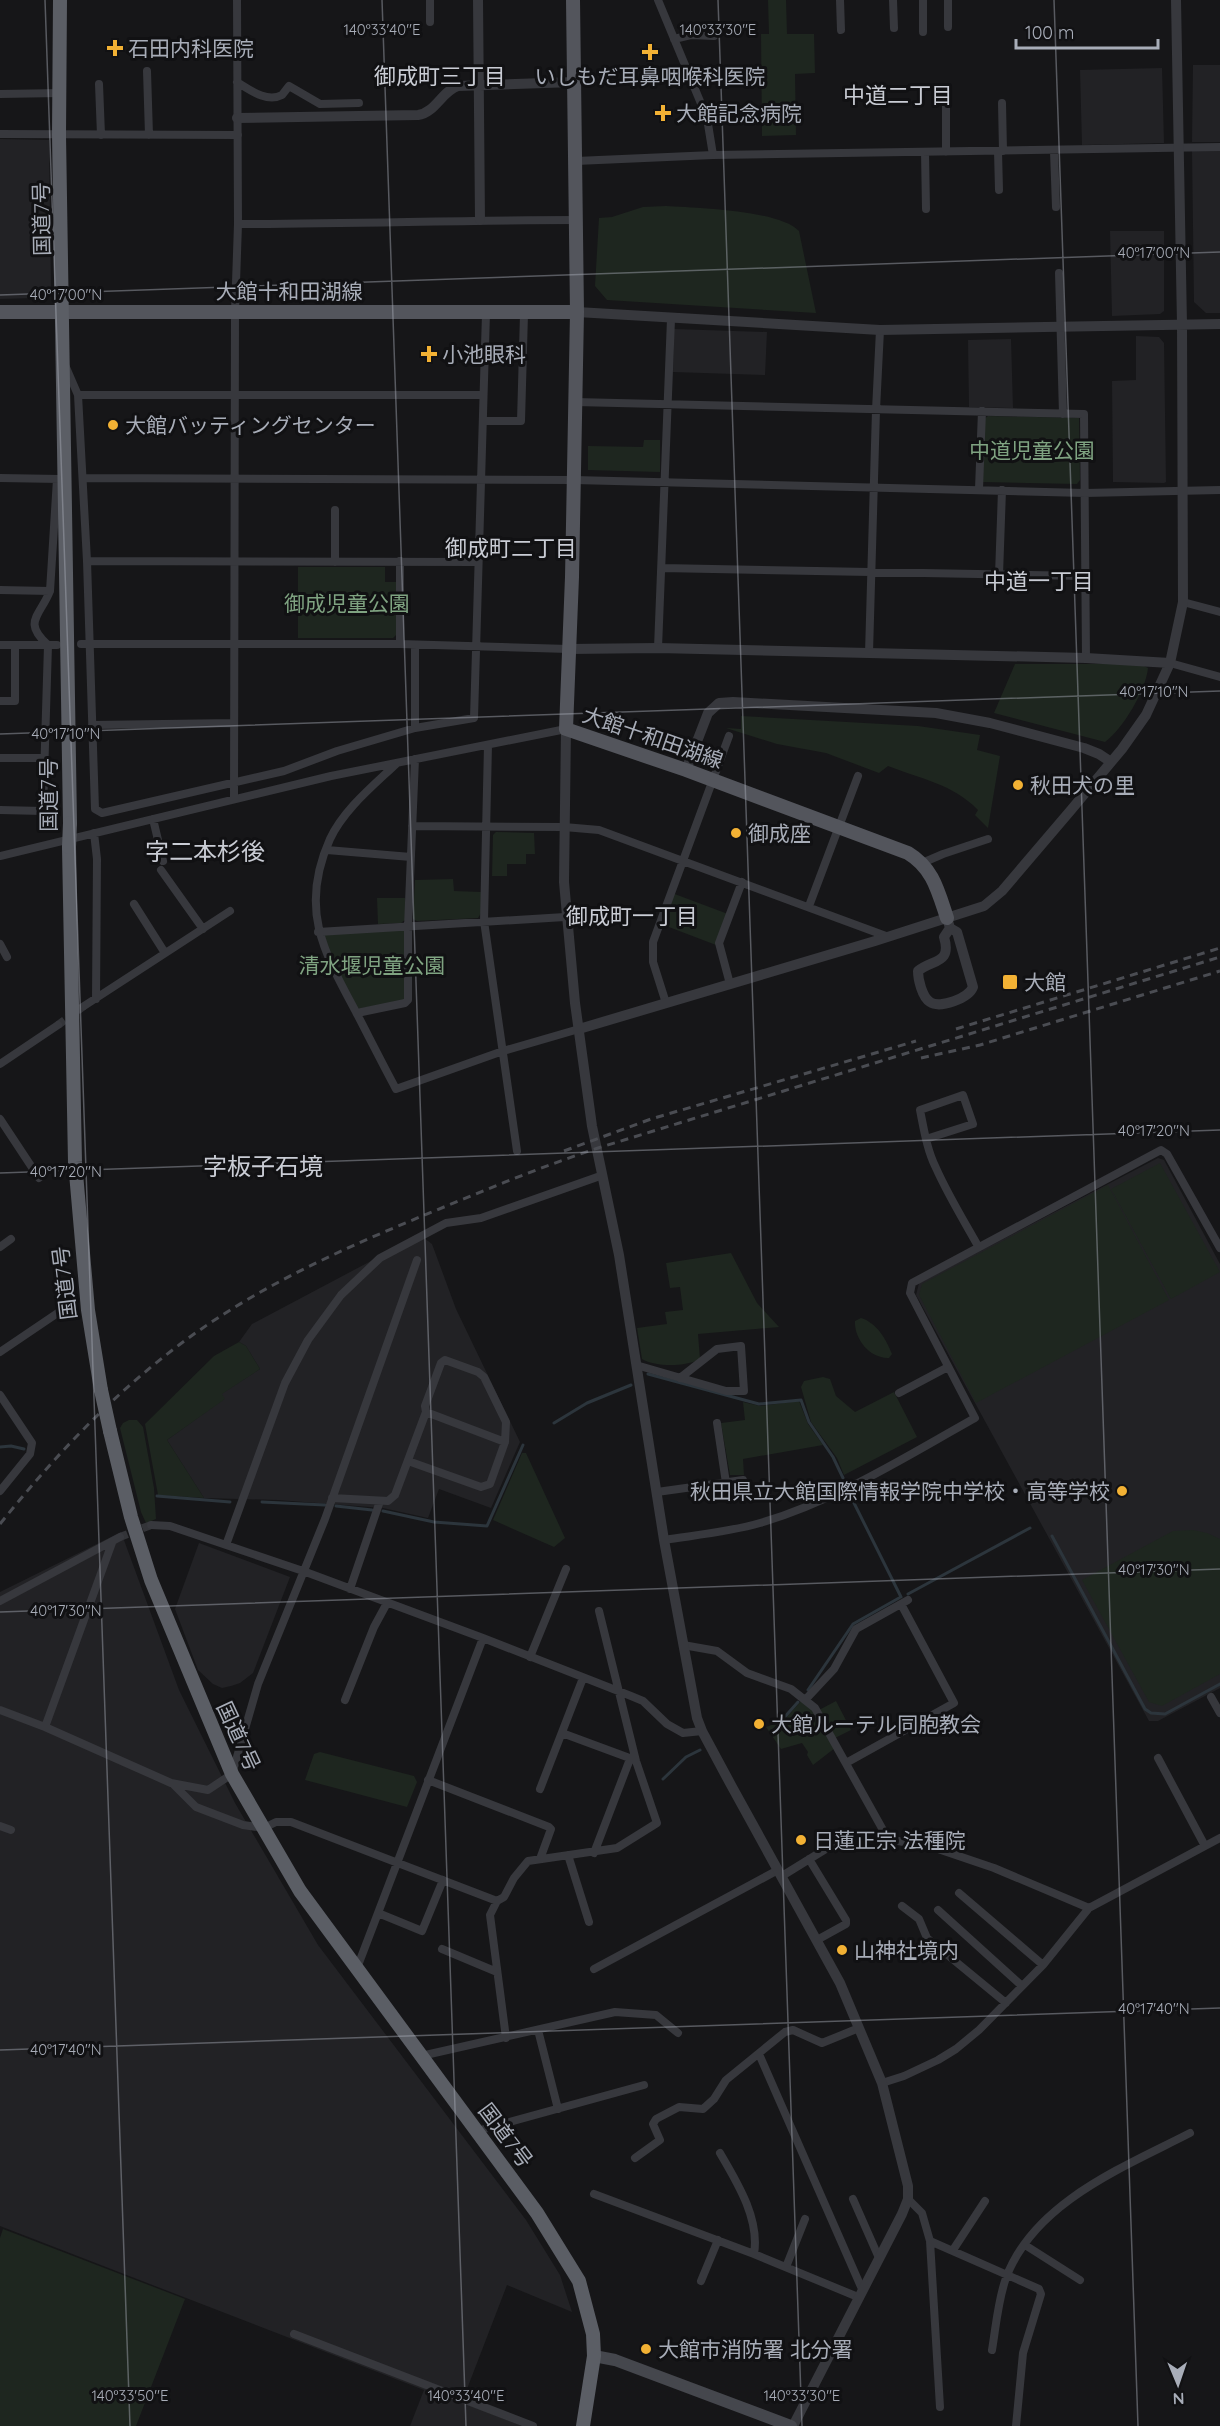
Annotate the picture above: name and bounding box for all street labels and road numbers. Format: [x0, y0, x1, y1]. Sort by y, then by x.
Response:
street label: 国道7号 [27, 182, 55, 256]
street label: 大館十和田湖線 [216, 278, 363, 304]
street label: 大館十和田湖線 [579, 701, 727, 773]
street label: 国道7号 [35, 758, 61, 832]
street label: 国道7号 [47, 1245, 81, 1321]
street label: 国道7号 [212, 1697, 266, 1775]
street label: 国道7号 [473, 2098, 539, 2172]

